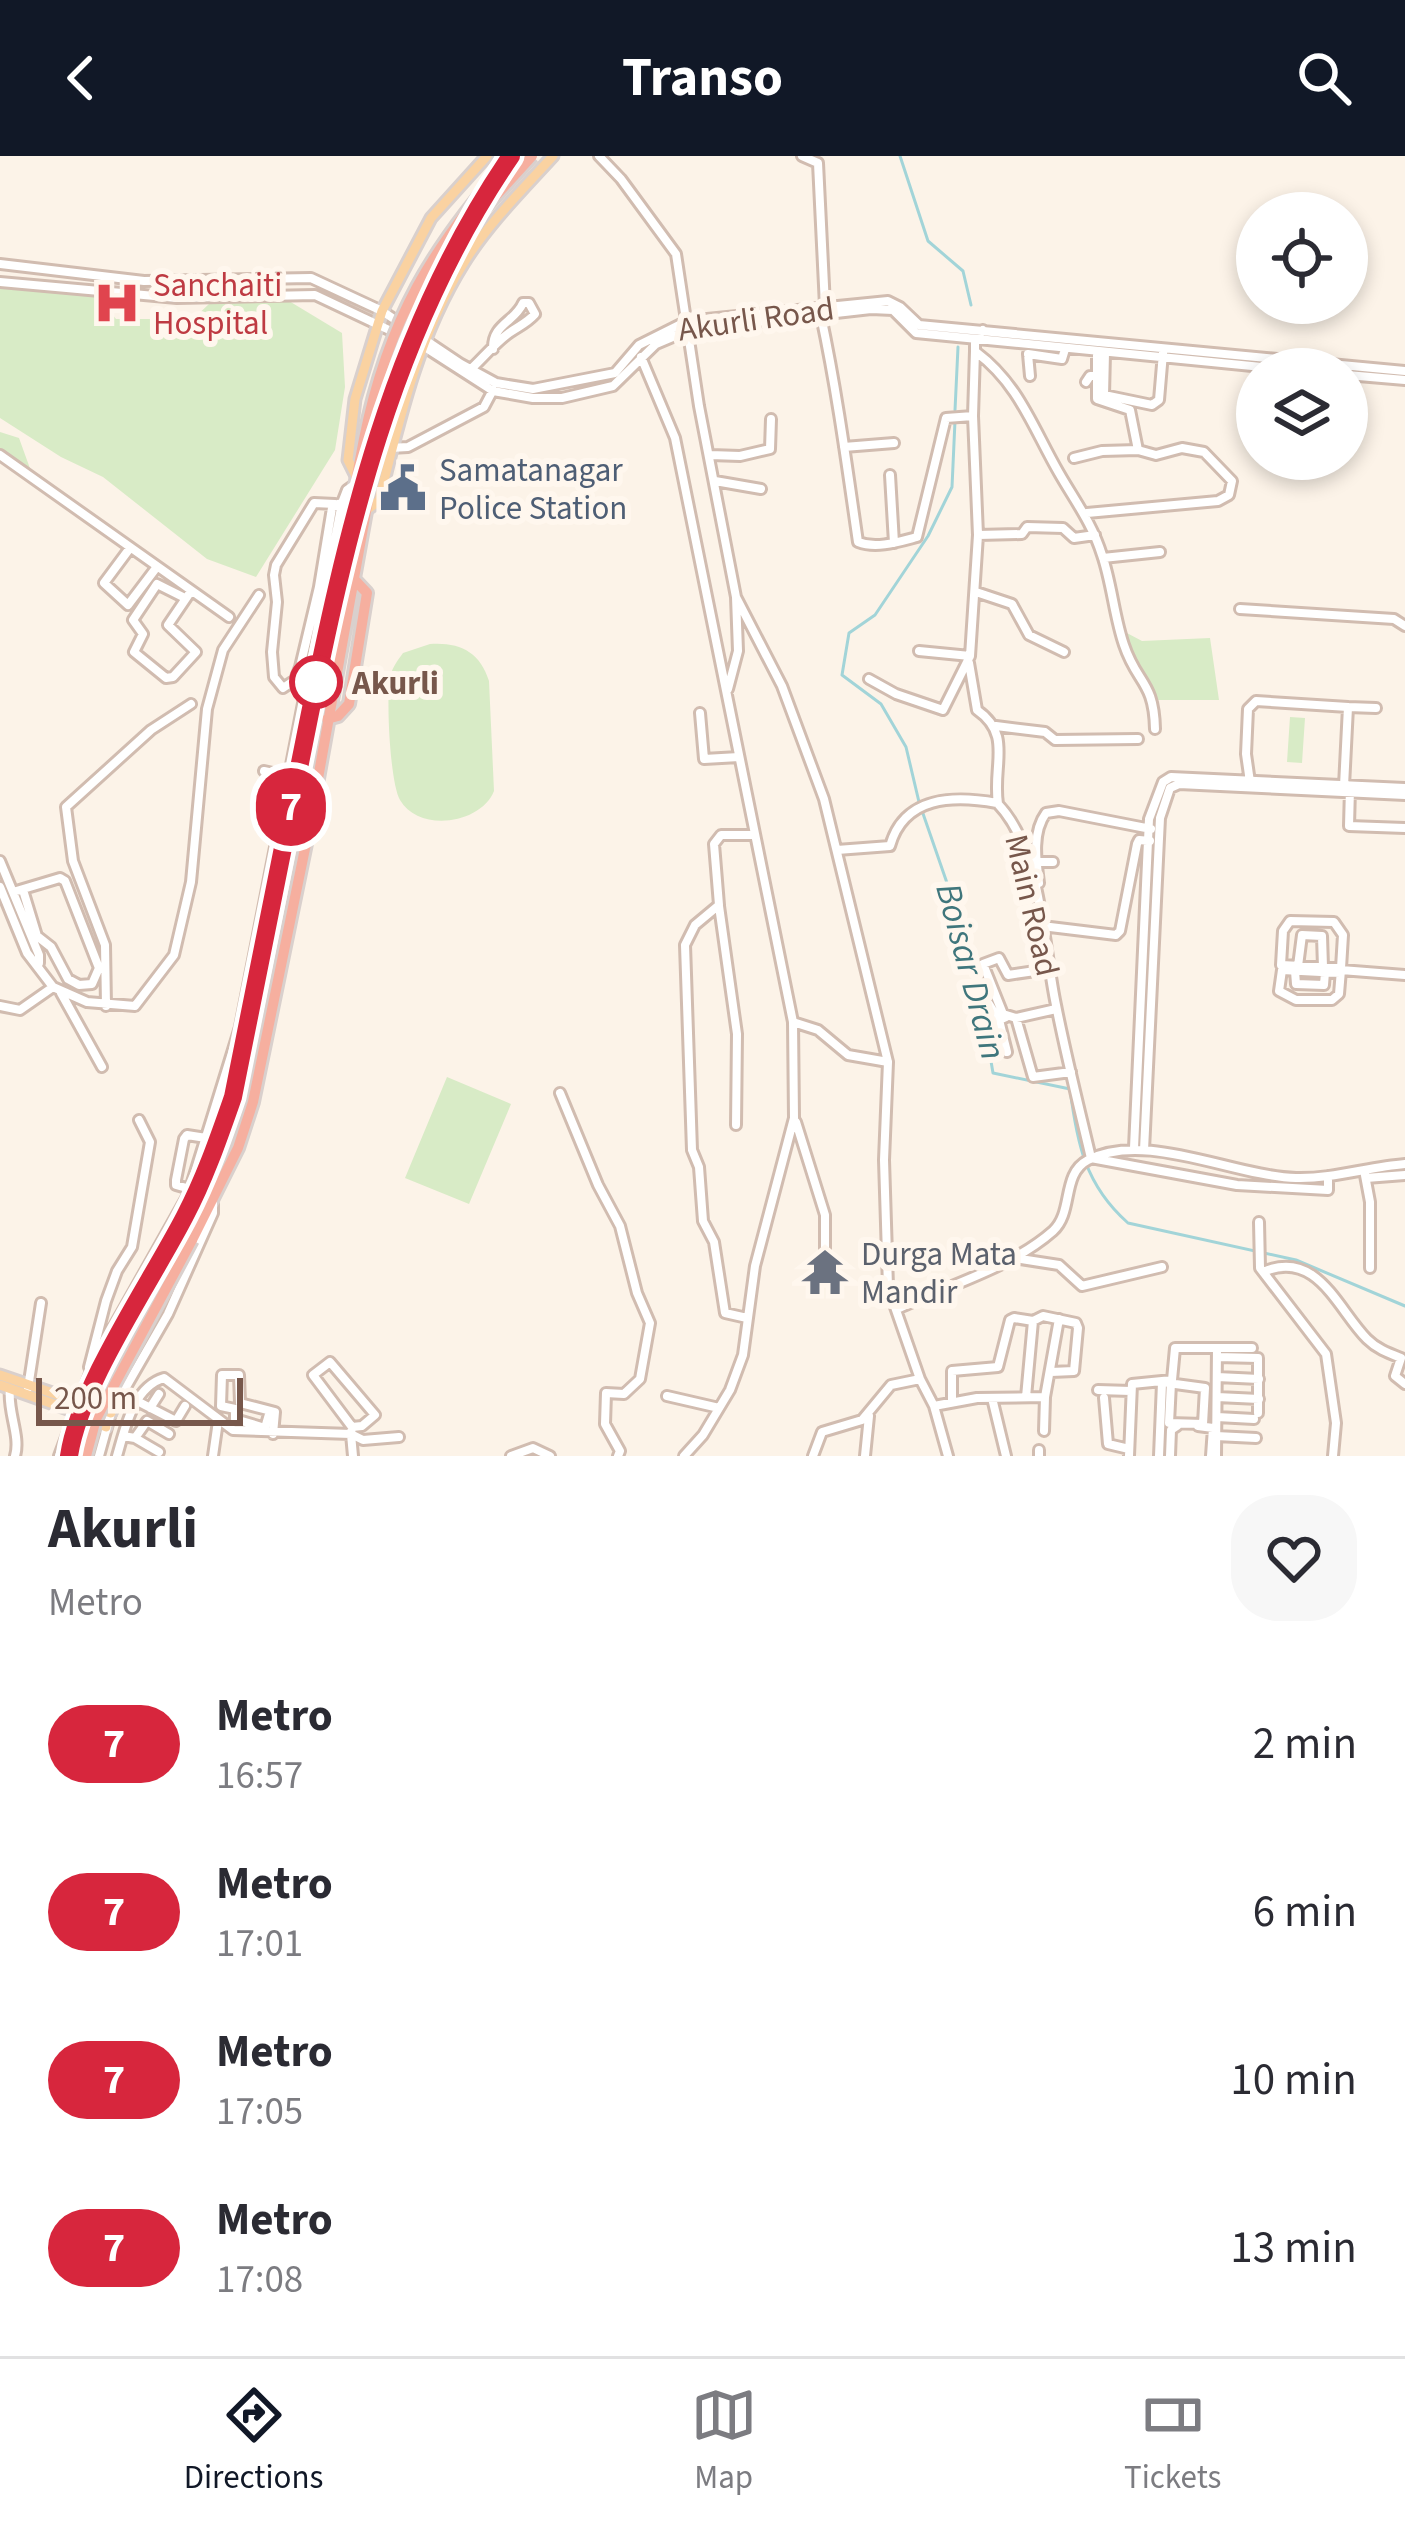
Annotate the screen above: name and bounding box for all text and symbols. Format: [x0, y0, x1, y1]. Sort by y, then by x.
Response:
text: Transo [622, 40, 783, 117]
icon: back [48, 45, 114, 111]
icon: search [1291, 45, 1357, 111]
map controls [1236, 192, 1368, 480]
button: locate [1236, 192, 1368, 324]
place label: Sanchaiti Hospital [153, 262, 282, 347]
hospital icon: Sanchaiti Hospital [92, 278, 142, 328]
street label: Akurli Road [675, 285, 837, 354]
button: layers [1236, 348, 1368, 480]
place label: Samatanagar Police Station [439, 447, 627, 532]
public building icon: Samatanagar Police Station [378, 463, 428, 513]
marker: Akurli [291, 657, 341, 707]
place label: Akurli [351, 660, 439, 707]
line badge: 7 [252, 768, 330, 846]
text: 7 [280, 777, 302, 837]
street label: Main Road [992, 830, 1071, 981]
water label: Boisar Drain [923, 877, 1019, 1065]
place label: Durga Mata Mandir [861, 1231, 1017, 1316]
temple icon: Durga Mata Mandir [800, 1247, 850, 1297]
scale bar [36, 1372, 243, 1425]
text: 200 m [54, 1375, 137, 1422]
text: Akurli [48, 1489, 198, 1570]
button: heart [1231, 1495, 1357, 1621]
text: Metro [48, 1575, 143, 1631]
text: Metro [216, 1684, 333, 1748]
text: 2 min [1253, 1712, 1357, 1776]
text: 7 [103, 1714, 125, 1774]
text: 16:57 [216, 1748, 303, 1804]
text: Metro [216, 1852, 333, 1916]
text: 6 min [1253, 1880, 1357, 1944]
text: 7 [103, 1882, 125, 1942]
text: 17:01 [216, 1916, 303, 1972]
text: Metro [216, 2020, 333, 2084]
text: 10 min [1230, 2048, 1357, 2112]
text: 7 [103, 2050, 125, 2110]
text: 17:05 [216, 2084, 303, 2140]
text: Metro [216, 2188, 333, 2252]
text: 13 min [1230, 2216, 1357, 2280]
text: 7 [103, 2218, 125, 2278]
text: 17:08 [216, 2252, 303, 2308]
tab: Directions [184, 2382, 323, 2501]
tab: Map [691, 2382, 757, 2501]
tab: Tickets [1124, 2382, 1221, 2501]

